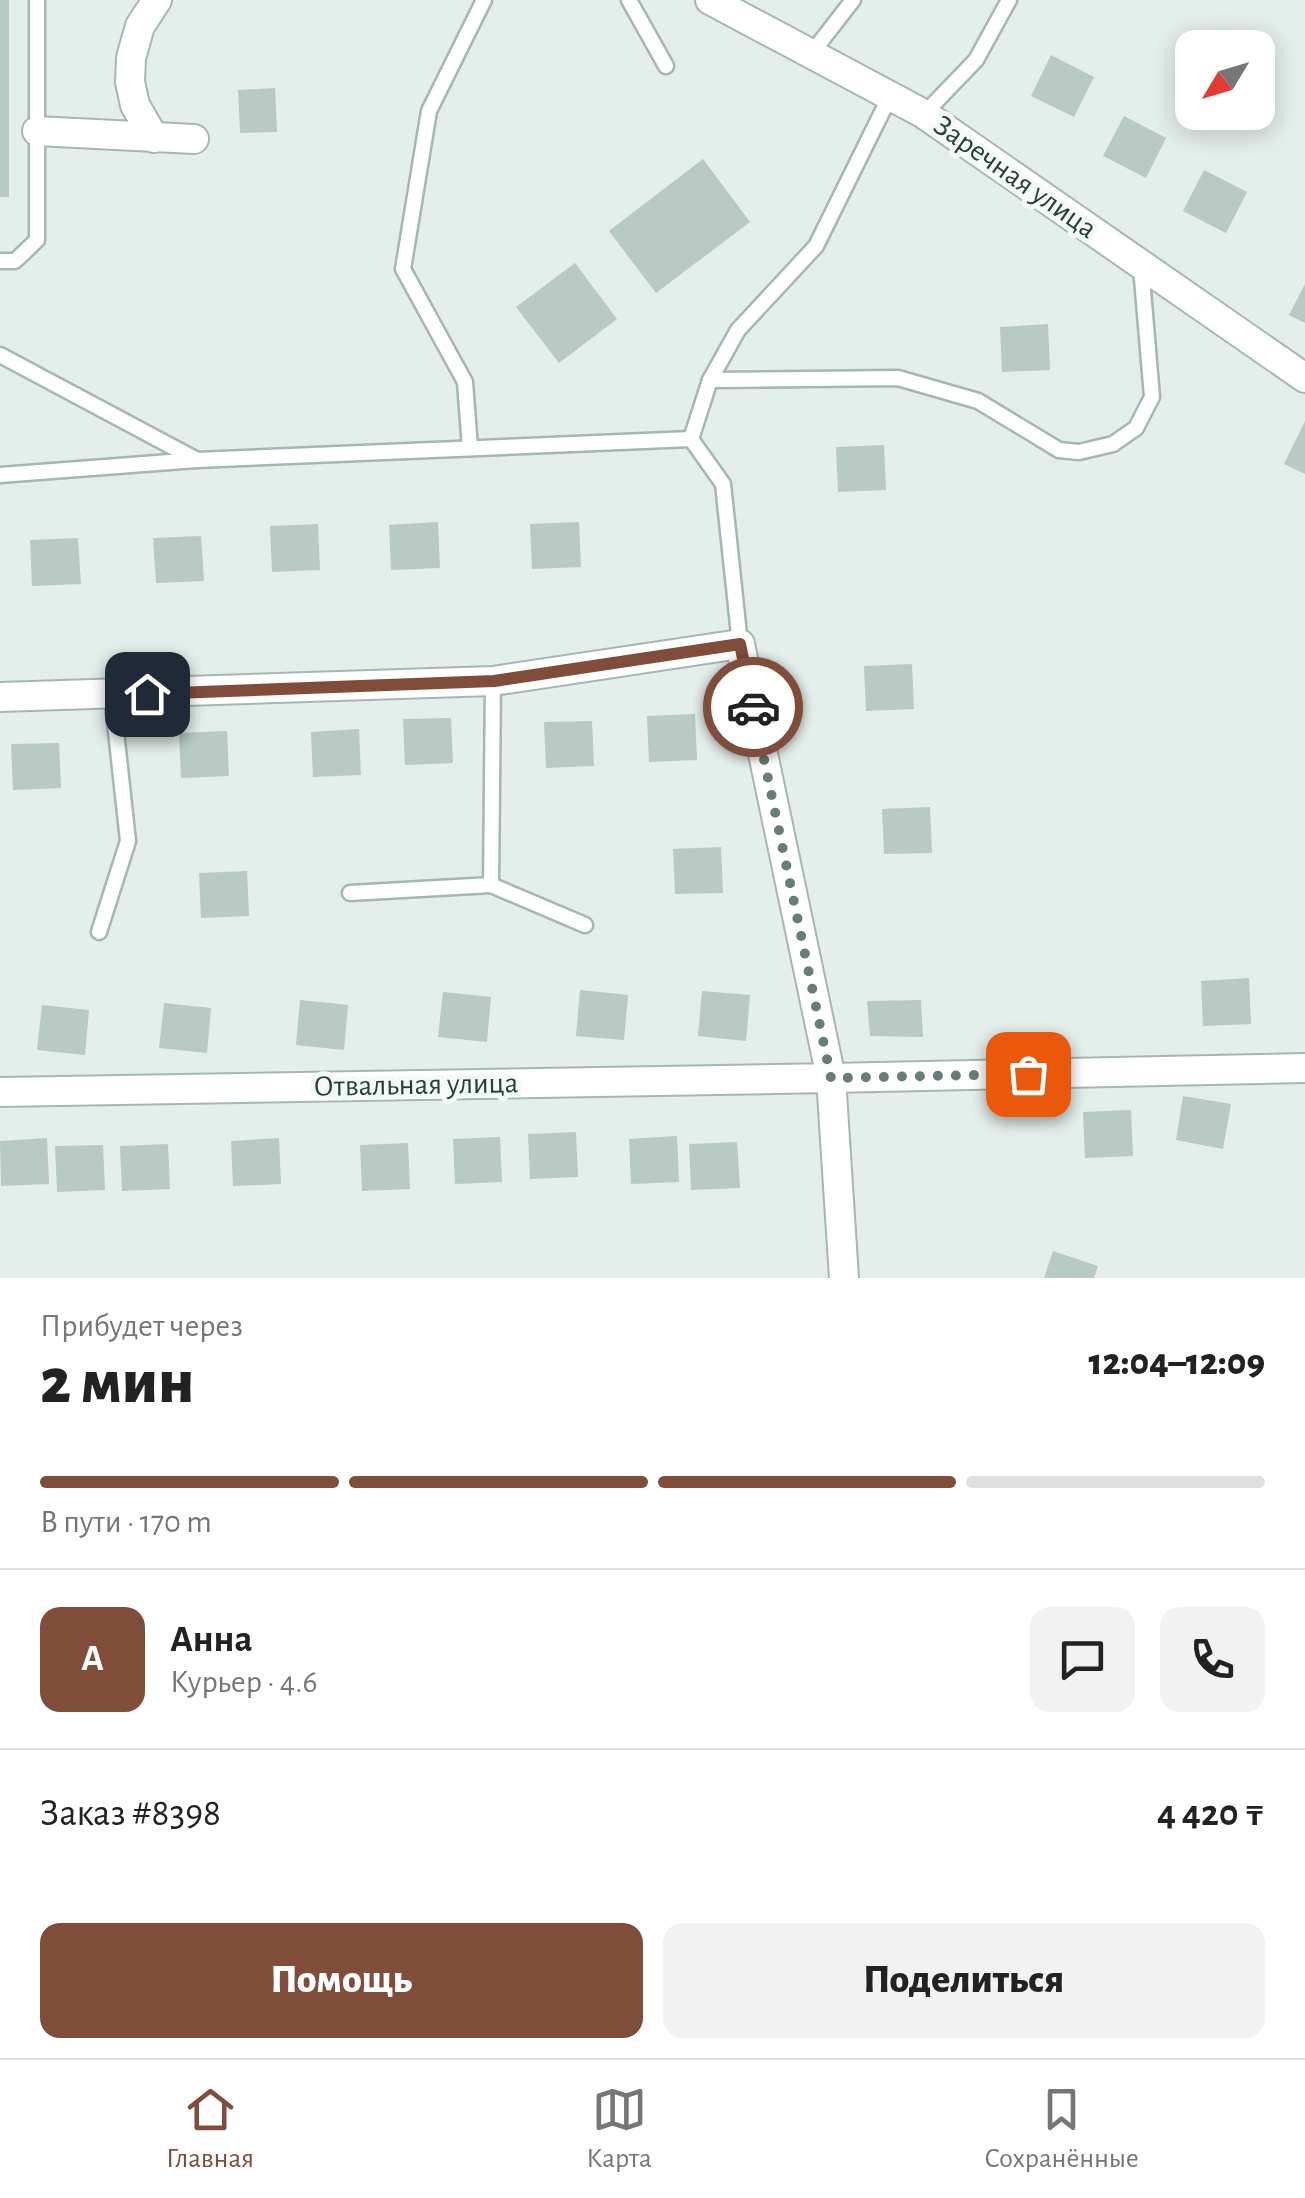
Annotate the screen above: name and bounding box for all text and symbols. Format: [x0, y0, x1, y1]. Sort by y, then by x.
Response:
north arrow [1175, 30, 1275, 130]
map controls [1175, 30, 1275, 130]
street label: Заречная улица [928, 110, 1102, 244]
pin [105, 652, 190, 737]
courier [703, 657, 803, 757]
icon: home [120, 667, 175, 722]
icon: car [726, 680, 781, 735]
pin [986, 1032, 1071, 1117]
icon: bag [1001, 1047, 1056, 1102]
street label: Отвальная улица [313, 1068, 519, 1102]
text: Прибудет через [40, 1310, 243, 1342]
text: 12:04–12:09 [1089, 1344, 1265, 1382]
text: 2 мин [40, 1350, 194, 1415]
text: В пути · 170 m [40, 1506, 212, 1538]
button: chat [1030, 1607, 1135, 1712]
button: phone [1160, 1607, 1265, 1712]
text: Анна [170, 1621, 253, 1659]
text: А [81, 1640, 104, 1678]
text: Курьер · 4.6 [170, 1666, 318, 1698]
text: Заказ #8398 [40, 1795, 221, 1833]
text: 4 420 ₸ [1157, 1795, 1265, 1833]
button: Помощь [40, 1923, 643, 2038]
button: Поделиться [663, 1923, 1265, 2038]
tab: Главная [166, 2082, 254, 2176]
tab: Карта [586, 2082, 652, 2176]
tab: Сохранённые [984, 2082, 1139, 2176]

